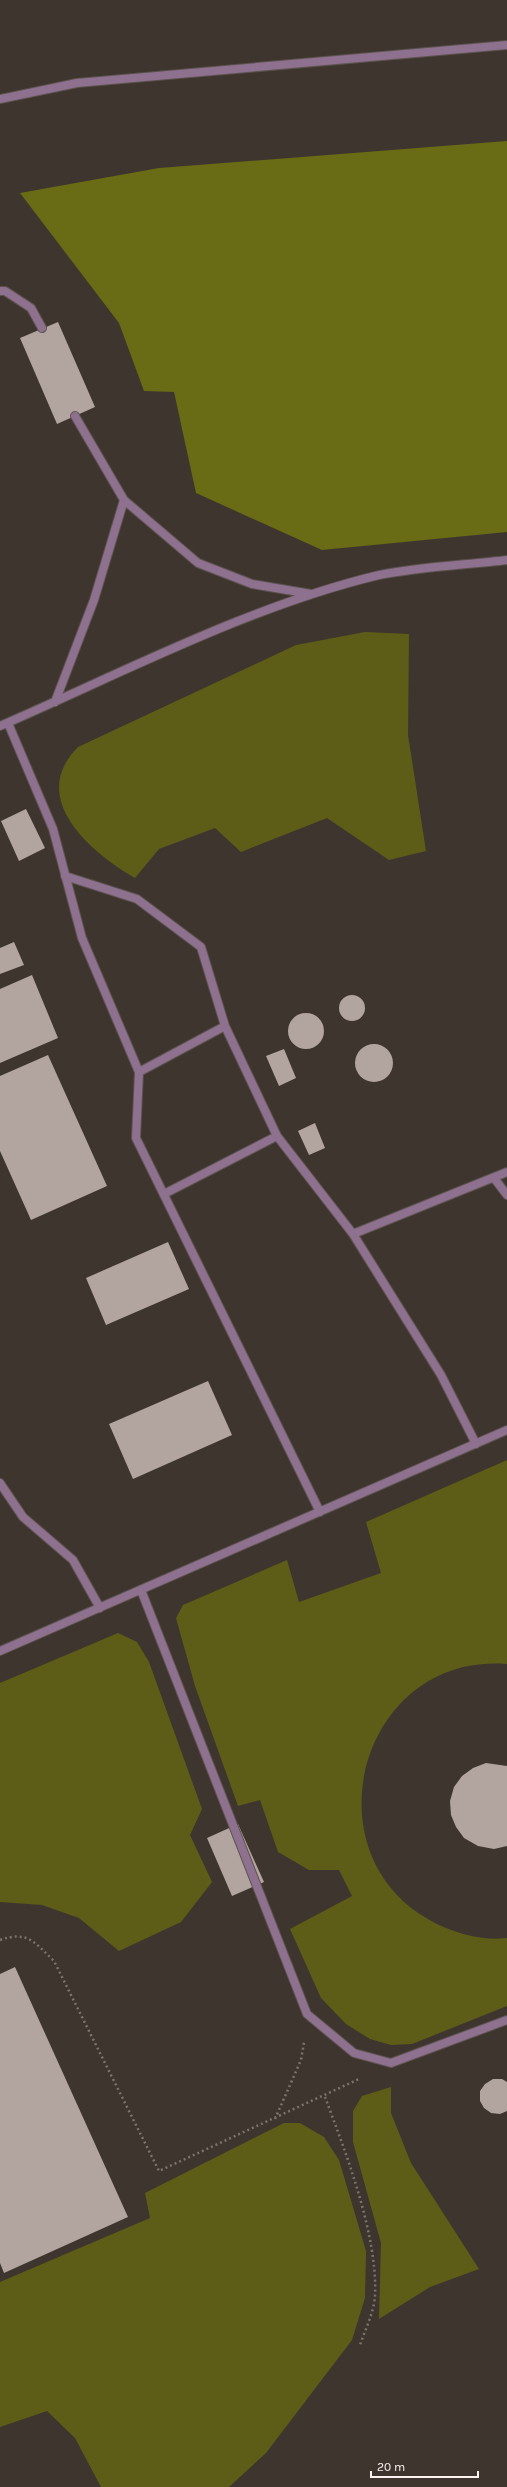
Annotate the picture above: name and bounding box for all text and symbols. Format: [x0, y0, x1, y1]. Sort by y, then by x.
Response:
scale bar [371, 2453, 478, 2479]
text: 20 m [377, 2460, 405, 2474]

